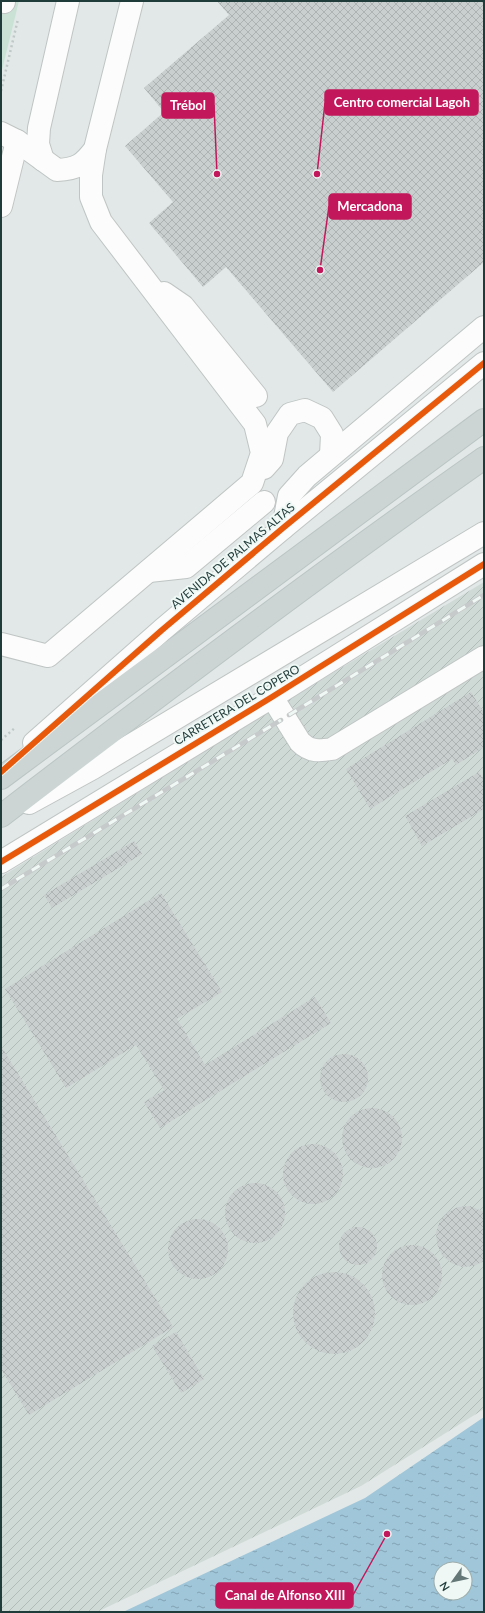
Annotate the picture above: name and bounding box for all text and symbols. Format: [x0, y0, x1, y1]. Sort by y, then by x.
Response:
callout: Centro comercial Lagoh [325, 90, 478, 115]
callout: Trébol [162, 93, 214, 118]
text: Centro comercial Lagoh [334, 94, 470, 110]
text: Trébol [170, 97, 206, 113]
callout: Mercadona [329, 194, 411, 219]
text: Mercadona [337, 198, 403, 214]
street label: AVENIDA DE PALMAS ALTAS [168, 499, 298, 612]
street label: CARRETERA DEL COPERO [171, 661, 303, 748]
north arrow [433, 1561, 473, 1601]
text: N [436, 1580, 452, 1594]
callout: Canal de Alfonso XIII [216, 1583, 353, 1608]
text: Canal de Alfonso XIII [225, 1587, 345, 1603]

